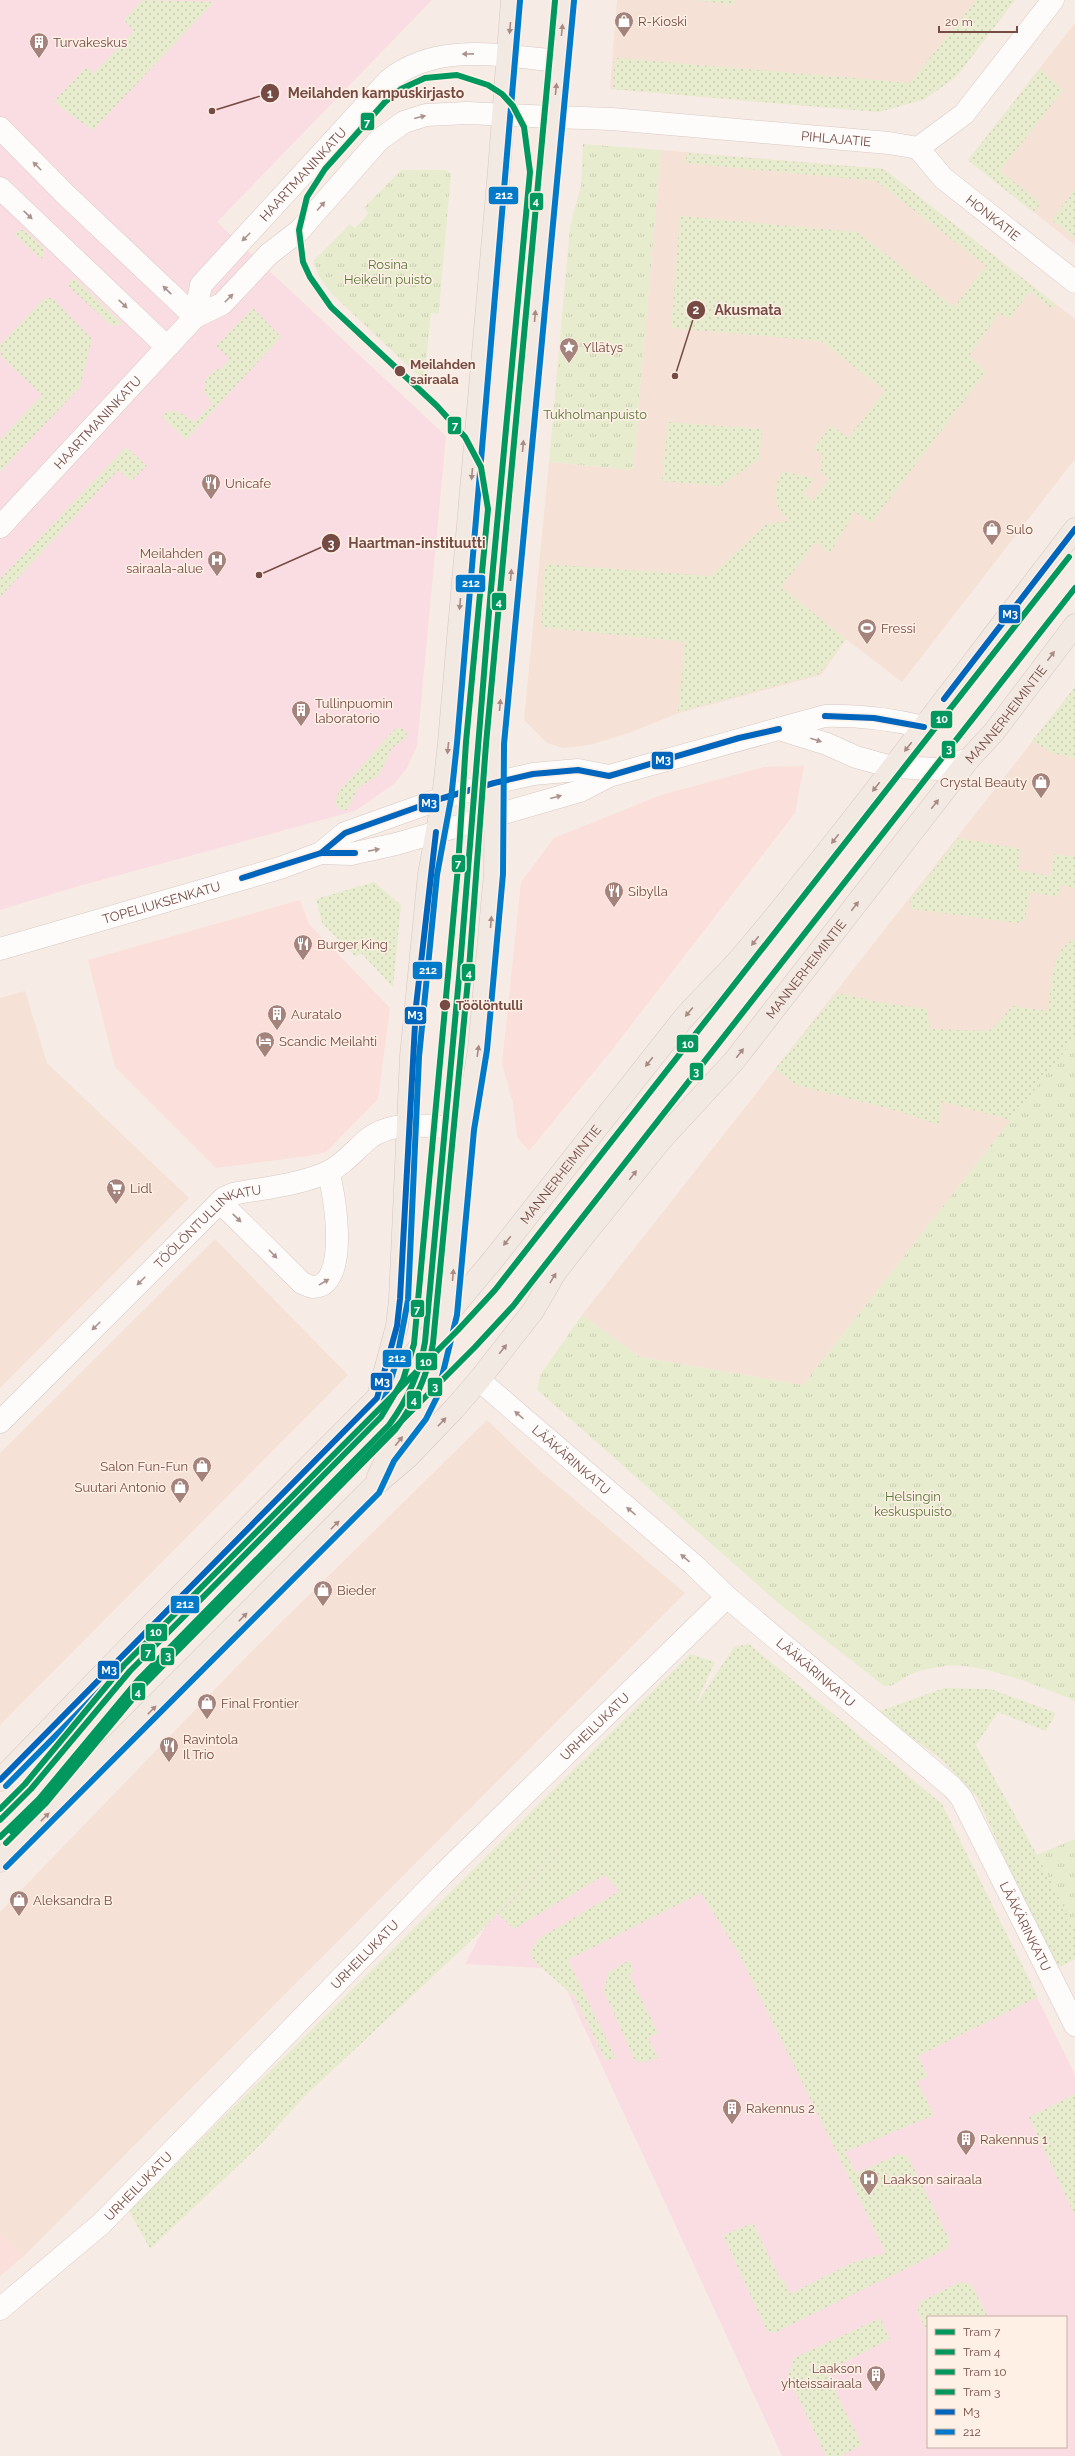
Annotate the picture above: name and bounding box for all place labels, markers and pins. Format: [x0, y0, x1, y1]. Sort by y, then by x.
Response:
shop icon: R-Kioski [613, 10, 635, 38]
place label: R-Kioski [638, 14, 687, 29]
building icon: Turvakeskus [28, 31, 50, 59]
place label: Turvakeskus [53, 35, 127, 50]
callout: Meilahden kampuskirjasto [260, 80, 472, 106]
callout: Akusmata [686, 297, 789, 323]
place icon: Yllätys [558, 336, 580, 364]
place label: Yllätys [583, 340, 623, 355]
place label: Meilahden sairaala [410, 357, 476, 387]
marker: Meilahden sairaala [393, 364, 407, 378]
restaurant icon: Unicafe [200, 472, 222, 500]
place label: Unicafe [225, 476, 271, 491]
shop icon: Sulo [981, 518, 1003, 546]
place label: Sulo [1006, 522, 1033, 537]
callout: Haartman-instituutti [321, 530, 494, 556]
place label: Meilahden sairaala-alue [126, 546, 203, 576]
hospital icon: Meilahden sairaala-alue [206, 549, 228, 577]
sports icon: Fressi [856, 617, 878, 645]
place label: Fressi [881, 621, 916, 636]
place label: Tullinpuomin laboratorio [315, 696, 393, 726]
building icon: Tullinpuomin laboratorio [290, 699, 312, 727]
shop icon: Crystal Beauty [1030, 771, 1052, 799]
place label: Crystal Beauty [940, 775, 1027, 790]
restaurant icon: Sibylla [603, 880, 625, 908]
place label: Sibylla [628, 884, 668, 899]
restaurant icon: Burger King [292, 933, 314, 961]
place label: Burger King [317, 937, 388, 952]
marker: Töölöntulli [438, 998, 452, 1012]
place label: Töölöntulli [456, 998, 523, 1013]
building icon: Auratalo [266, 1003, 288, 1031]
place label: Auratalo [291, 1007, 342, 1022]
hotel icon: Scandic Meilahti [254, 1030, 276, 1058]
place label: Scandic Meilahti [279, 1034, 377, 1049]
supermarket icon: Lidl [105, 1177, 127, 1205]
place label: Lidl [130, 1181, 152, 1196]
shop icon: Salon Fun-Fun [191, 1455, 213, 1483]
place label: Salon Fun-Fun [100, 1459, 188, 1474]
shop icon: Suutari Antonio [169, 1476, 191, 1504]
place label: Suutari Antonio [74, 1480, 166, 1495]
shop icon: Bieder [312, 1579, 334, 1607]
place label: Bieder [337, 1583, 377, 1598]
shop icon: Final Frontier [196, 1692, 218, 1720]
place label: Final Frontier [221, 1696, 299, 1711]
place label: Ravintola Il Trio [183, 1732, 238, 1762]
restaurant icon: Ravintola Il Trio [158, 1735, 180, 1763]
shop icon: Aleksandra B [8, 1889, 30, 1917]
place label: Aleksandra B [33, 1893, 113, 1908]
building icon: Rakennus 2 [721, 2097, 743, 2125]
place label: Rakennus 2 [746, 2101, 815, 2116]
building icon: Rakennus 1 [955, 2128, 977, 2156]
place label: Rakennus 1 [980, 2132, 1048, 2147]
hospital icon: Laakson sairaala [858, 2168, 880, 2196]
place label: Laakson sairaala [883, 2172, 982, 2187]
place label: Laakson yhteissairaala [781, 2361, 862, 2391]
building icon: Laakson yhteissairaala [865, 2364, 887, 2392]

